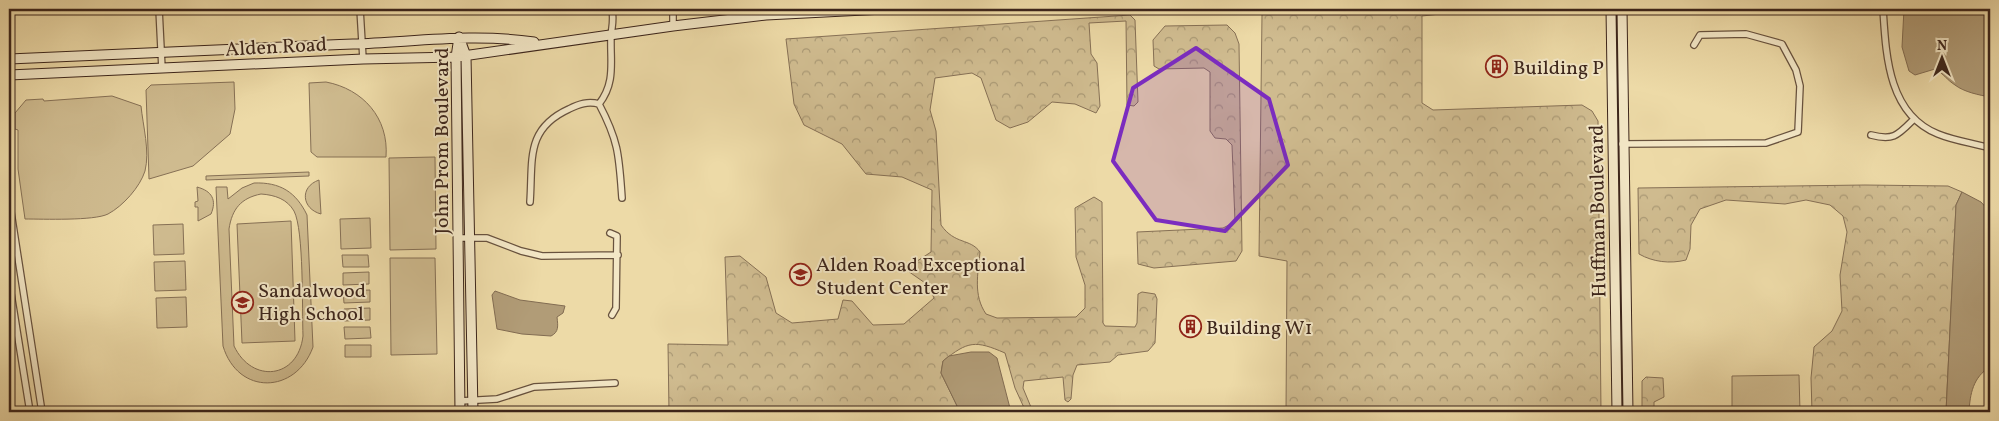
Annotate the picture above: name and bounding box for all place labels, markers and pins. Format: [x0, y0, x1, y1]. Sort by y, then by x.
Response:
building icon: Building P [1485, 55, 1509, 79]
place label: Building P [1513, 55, 1604, 83]
place label: Alden Road Exceptional Student Center [816, 252, 1025, 303]
school or university icon: Alden Road Exceptional Student Center [788, 263, 812, 287]
place label: Sandalwood High School [258, 278, 366, 329]
school or university icon: Sandalwood High School [230, 290, 254, 314]
building icon: Building W1 [1178, 315, 1202, 339]
place label: Building W1 [1206, 315, 1312, 343]

